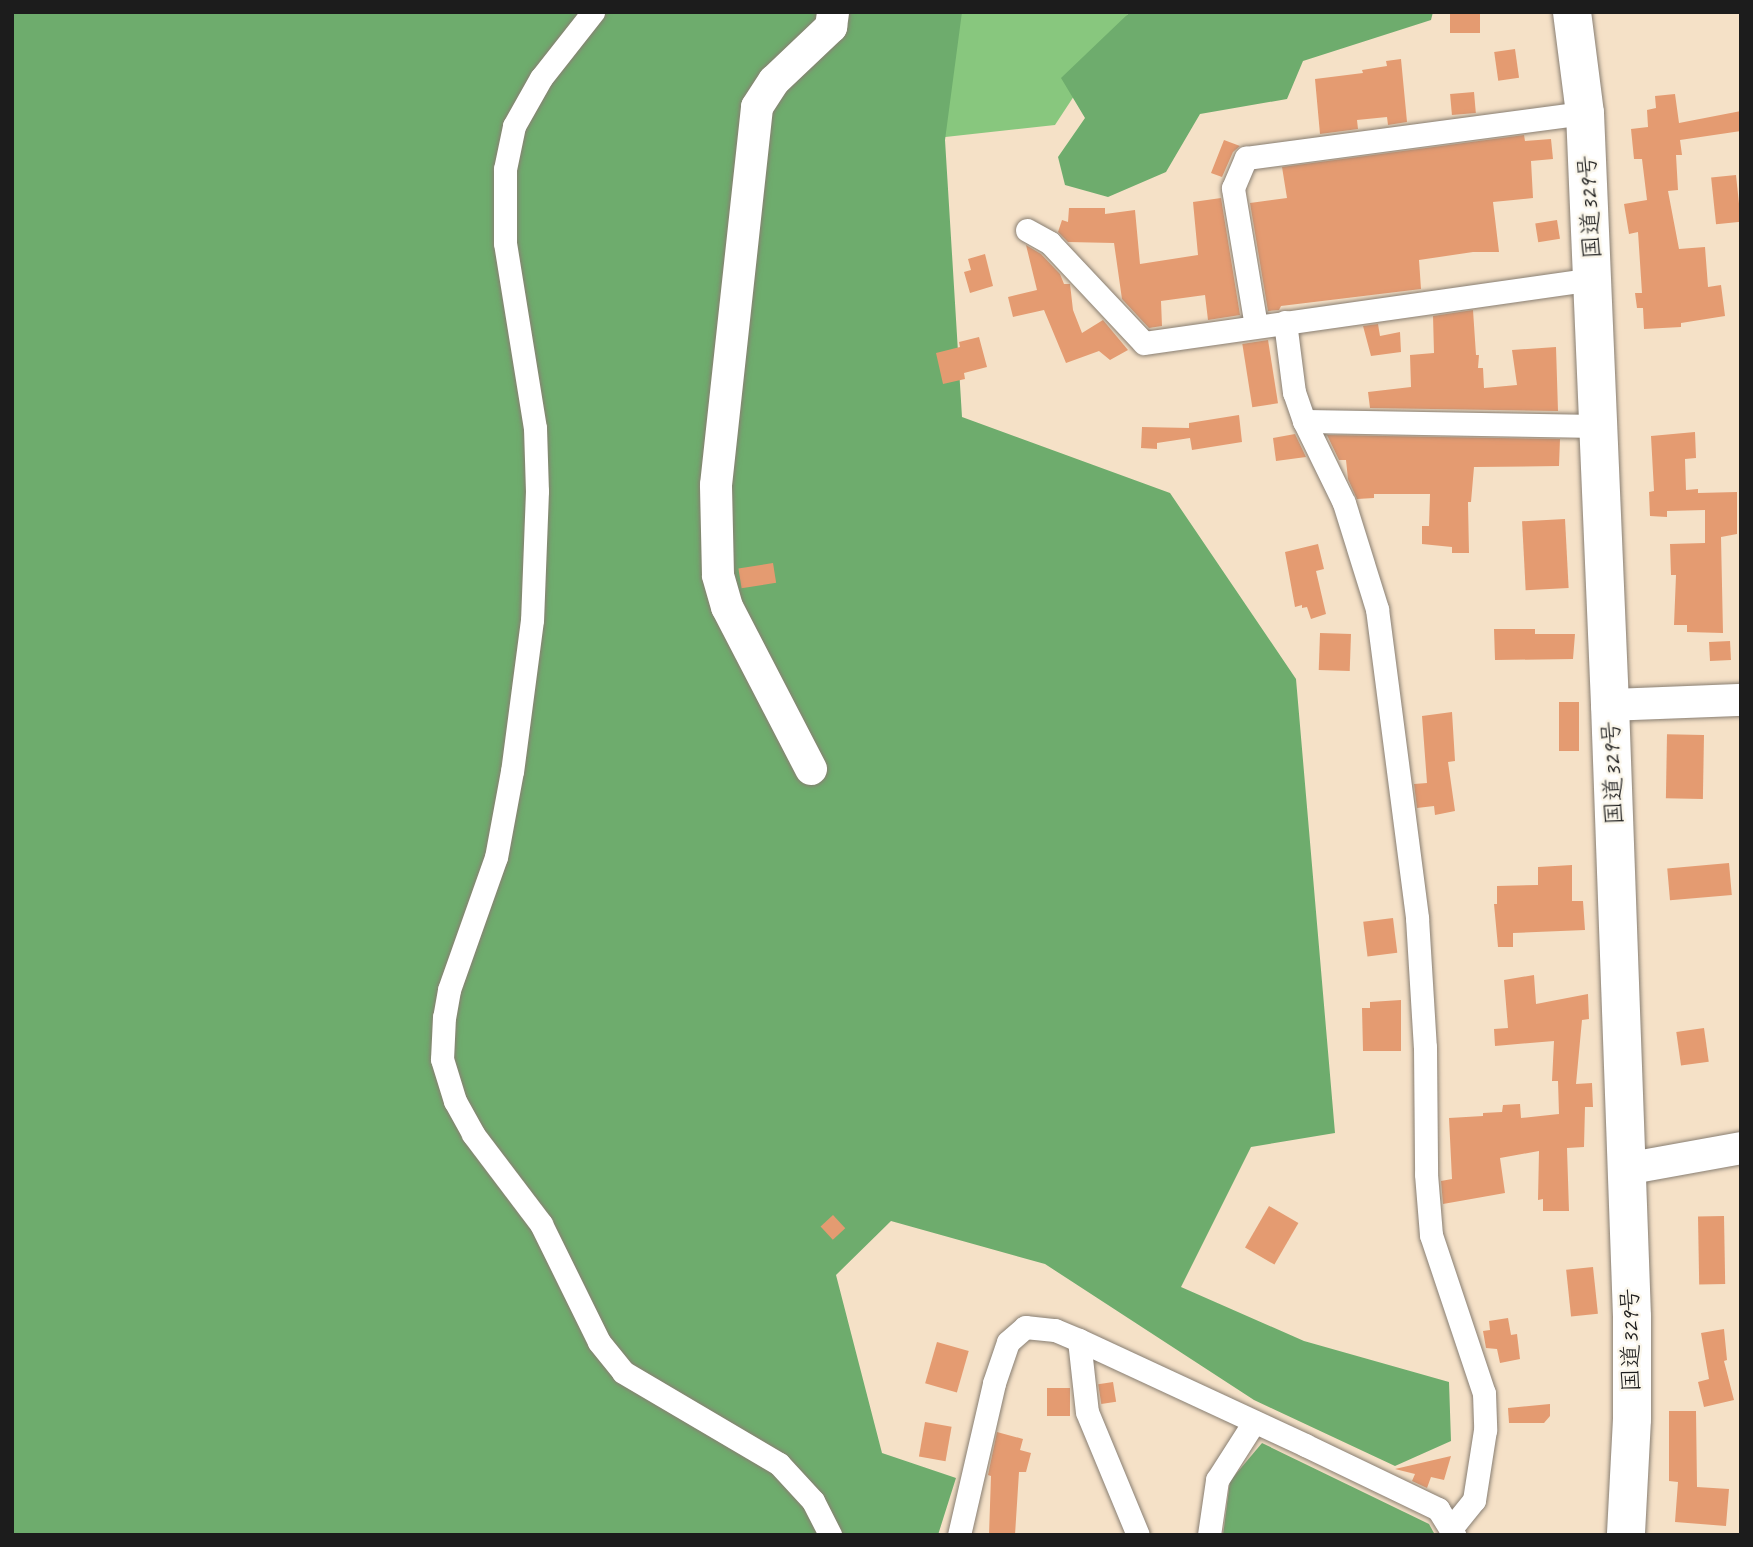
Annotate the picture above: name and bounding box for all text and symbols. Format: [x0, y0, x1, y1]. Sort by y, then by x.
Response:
street label: 国道329号 [1573, 154, 1607, 260]
street label: 国道329号 [1597, 720, 1629, 826]
street label: 国道329号 [1616, 1288, 1646, 1392]

